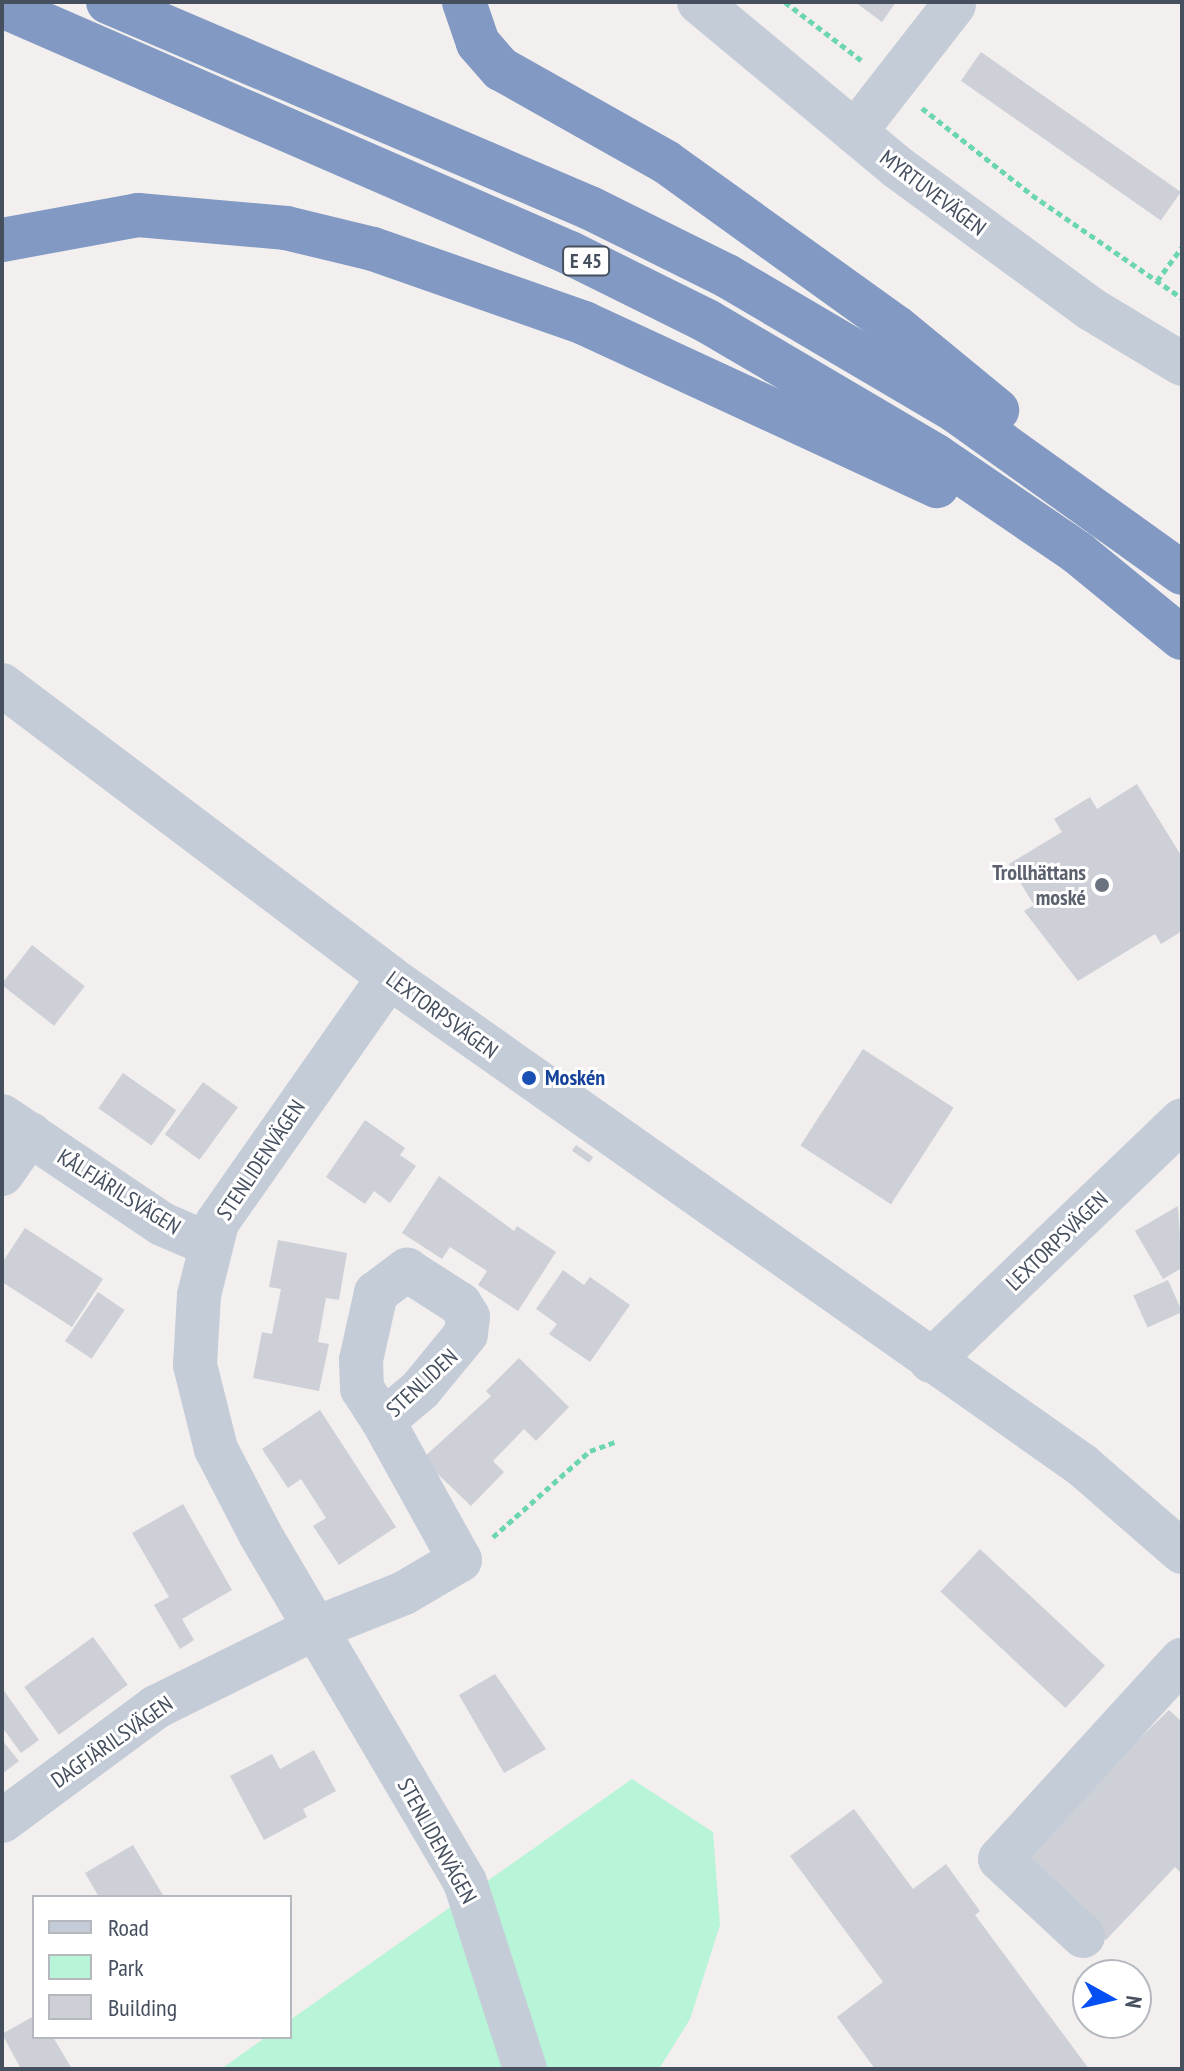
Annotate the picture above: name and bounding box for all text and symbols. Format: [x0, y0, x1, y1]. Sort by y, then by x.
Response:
street label: MYRTUVEVÄGEN [875, 145, 991, 241]
road number: E 45 [562, 245, 610, 277]
place label: Trollhättans moské [992, 859, 1086, 910]
marker: Trollhättans moské [1093, 876, 1111, 894]
street label: LEXTORPSVÄGEN [381, 966, 503, 1064]
place label: Moskén [545, 1065, 605, 1091]
marker: Moskén [520, 1069, 538, 1087]
street label: STENLIDENVÄGEN [211, 1095, 311, 1225]
street label: KÅLFJÄRILSVÄGEN [53, 1144, 185, 1240]
street label: LEXTORPSVÄGEN [1001, 1186, 1113, 1296]
street label: STENLIDEN [381, 1343, 463, 1423]
street label: DAGFJÄRILSVÄGEN [46, 1690, 178, 1794]
street label: STENLIDENVÄGEN [392, 1774, 482, 1908]
legend [32, 1895, 292, 2039]
text: Road [108, 1912, 149, 1943]
text: Park [108, 1952, 144, 1983]
north arrow [1072, 1959, 1152, 2039]
text: Building [108, 1992, 177, 2023]
text: N [1119, 1994, 1148, 2010]

